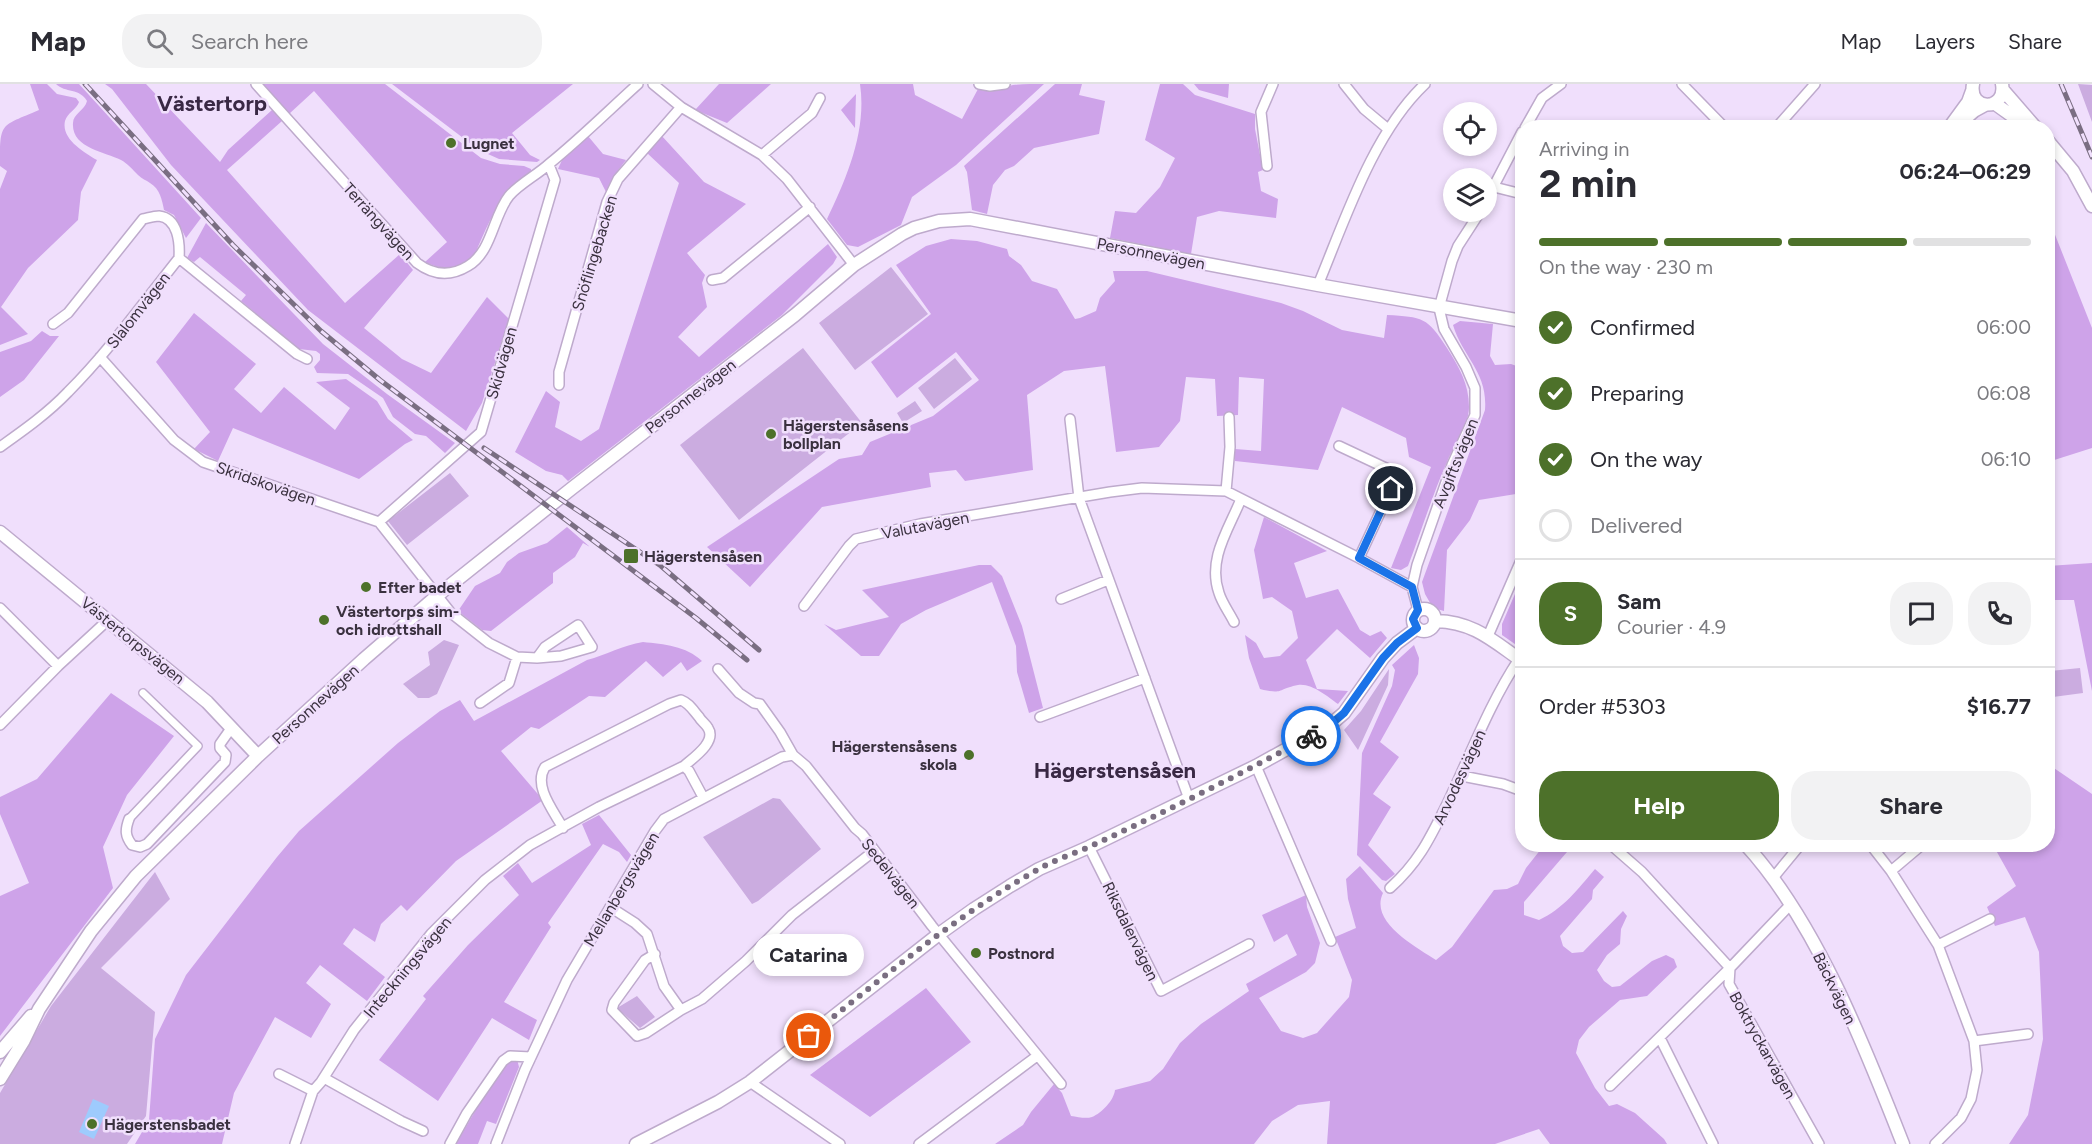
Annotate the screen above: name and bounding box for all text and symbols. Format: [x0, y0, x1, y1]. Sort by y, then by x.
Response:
search box [122, 14, 542, 68]
text: Map [30, 24, 86, 58]
icon: search [143, 25, 176, 58]
text: Search here [191, 28, 308, 55]
text: Map [1841, 29, 1881, 54]
text: Layers [1914, 29, 1975, 54]
text: Share [2008, 29, 2062, 54]
district label: Västertorp [157, 90, 267, 117]
map controls [1443, 102, 1497, 222]
button: locate [1443, 102, 1497, 156]
place label: Lugnet [463, 134, 515, 153]
marker: Lugnet [444, 136, 458, 150]
text: Arriving in [1539, 137, 1629, 161]
text: 06:24–06:29 [1899, 158, 2031, 185]
text: 2 min [1539, 160, 1637, 207]
button: layers [1443, 168, 1497, 222]
street label: Terrängvägen [339, 179, 418, 264]
street label: Snöflingebacken [568, 193, 621, 313]
street label: Personnevägen [1095, 234, 1207, 273]
text: On the way · 230 m [1539, 255, 1713, 279]
street label: Slalomvägen [103, 268, 174, 352]
icon: check [1539, 311, 1572, 344]
text: Confirmed [1590, 314, 1695, 341]
text: 06:00 [1976, 315, 2031, 339]
street label: Skidvägen [482, 325, 521, 401]
street label: Personnevägen [641, 355, 740, 438]
icon: check [1539, 377, 1572, 410]
text: Preparing [1590, 380, 1684, 407]
text: 06:08 [1977, 381, 2031, 405]
place label: Hägerstensåsens bollplan [783, 416, 909, 453]
street label: Avgiftsvägen [1429, 416, 1482, 511]
marker: Hägerstensåsens bollplan [764, 427, 778, 441]
icon: check [1539, 443, 1572, 476]
text: On the way [1590, 446, 1702, 473]
text: 06:10 [1981, 447, 2031, 471]
street label: Skridskovägen [214, 458, 318, 509]
pin [1365, 463, 1416, 514]
icon: home [1374, 472, 1407, 505]
street label: Valutavägen [880, 508, 970, 543]
text: Delivered [1590, 512, 1683, 539]
marker: Hägerstensåsen [622, 547, 640, 565]
place label: Hägerstensåsen [644, 547, 762, 566]
place label: Efter badet [378, 578, 462, 597]
marker: Efter badet [359, 580, 373, 594]
button: chat [1890, 582, 1953, 645]
button: phone [1968, 582, 2031, 645]
text: Sam [1617, 588, 1661, 615]
street label: Västertorpsvägen [77, 593, 188, 688]
text: S [1564, 600, 1577, 627]
place label: Västertorps sim- och idrottshall [336, 602, 459, 639]
marker: Västertorps sim- och idrottshall [317, 613, 331, 627]
text: Courier · 4.9 [1617, 615, 1726, 639]
street label: Personnevägen [268, 661, 363, 748]
text: Order #5303 [1539, 693, 1666, 720]
text: $16.77 [1967, 693, 2031, 720]
courier [1281, 706, 1341, 766]
icon: bike [1295, 720, 1328, 753]
street label: Arvodesvägen [1429, 727, 1490, 828]
place label: Hägerstensåsens skola [832, 737, 958, 774]
marker: Hägerstensåsens skola [962, 748, 976, 762]
district label: Hägerstensåsen [1034, 757, 1196, 784]
button: Help [1539, 771, 1779, 840]
button: Share [1791, 771, 2031, 840]
street label: Mellanbergsvägen [580, 828, 663, 950]
street label: Sedelvägen [857, 834, 924, 912]
street label: Riksdalervägen [1098, 879, 1163, 984]
street label: Inteckningsvägen [359, 913, 455, 1022]
callout: Catarina [754, 934, 864, 976]
text: Catarina [769, 943, 848, 967]
place label: Postnord [988, 944, 1055, 963]
marker: Postnord [969, 946, 983, 960]
street label: Bäckvägen [1809, 949, 1860, 1027]
street label: Boktryckarvägen [1725, 988, 1800, 1102]
pin [783, 1010, 834, 1061]
icon: bag [792, 1019, 825, 1052]
place label: Hägerstensbadet [104, 1115, 231, 1134]
marker: Hägerstensbadet [85, 1117, 99, 1131]

